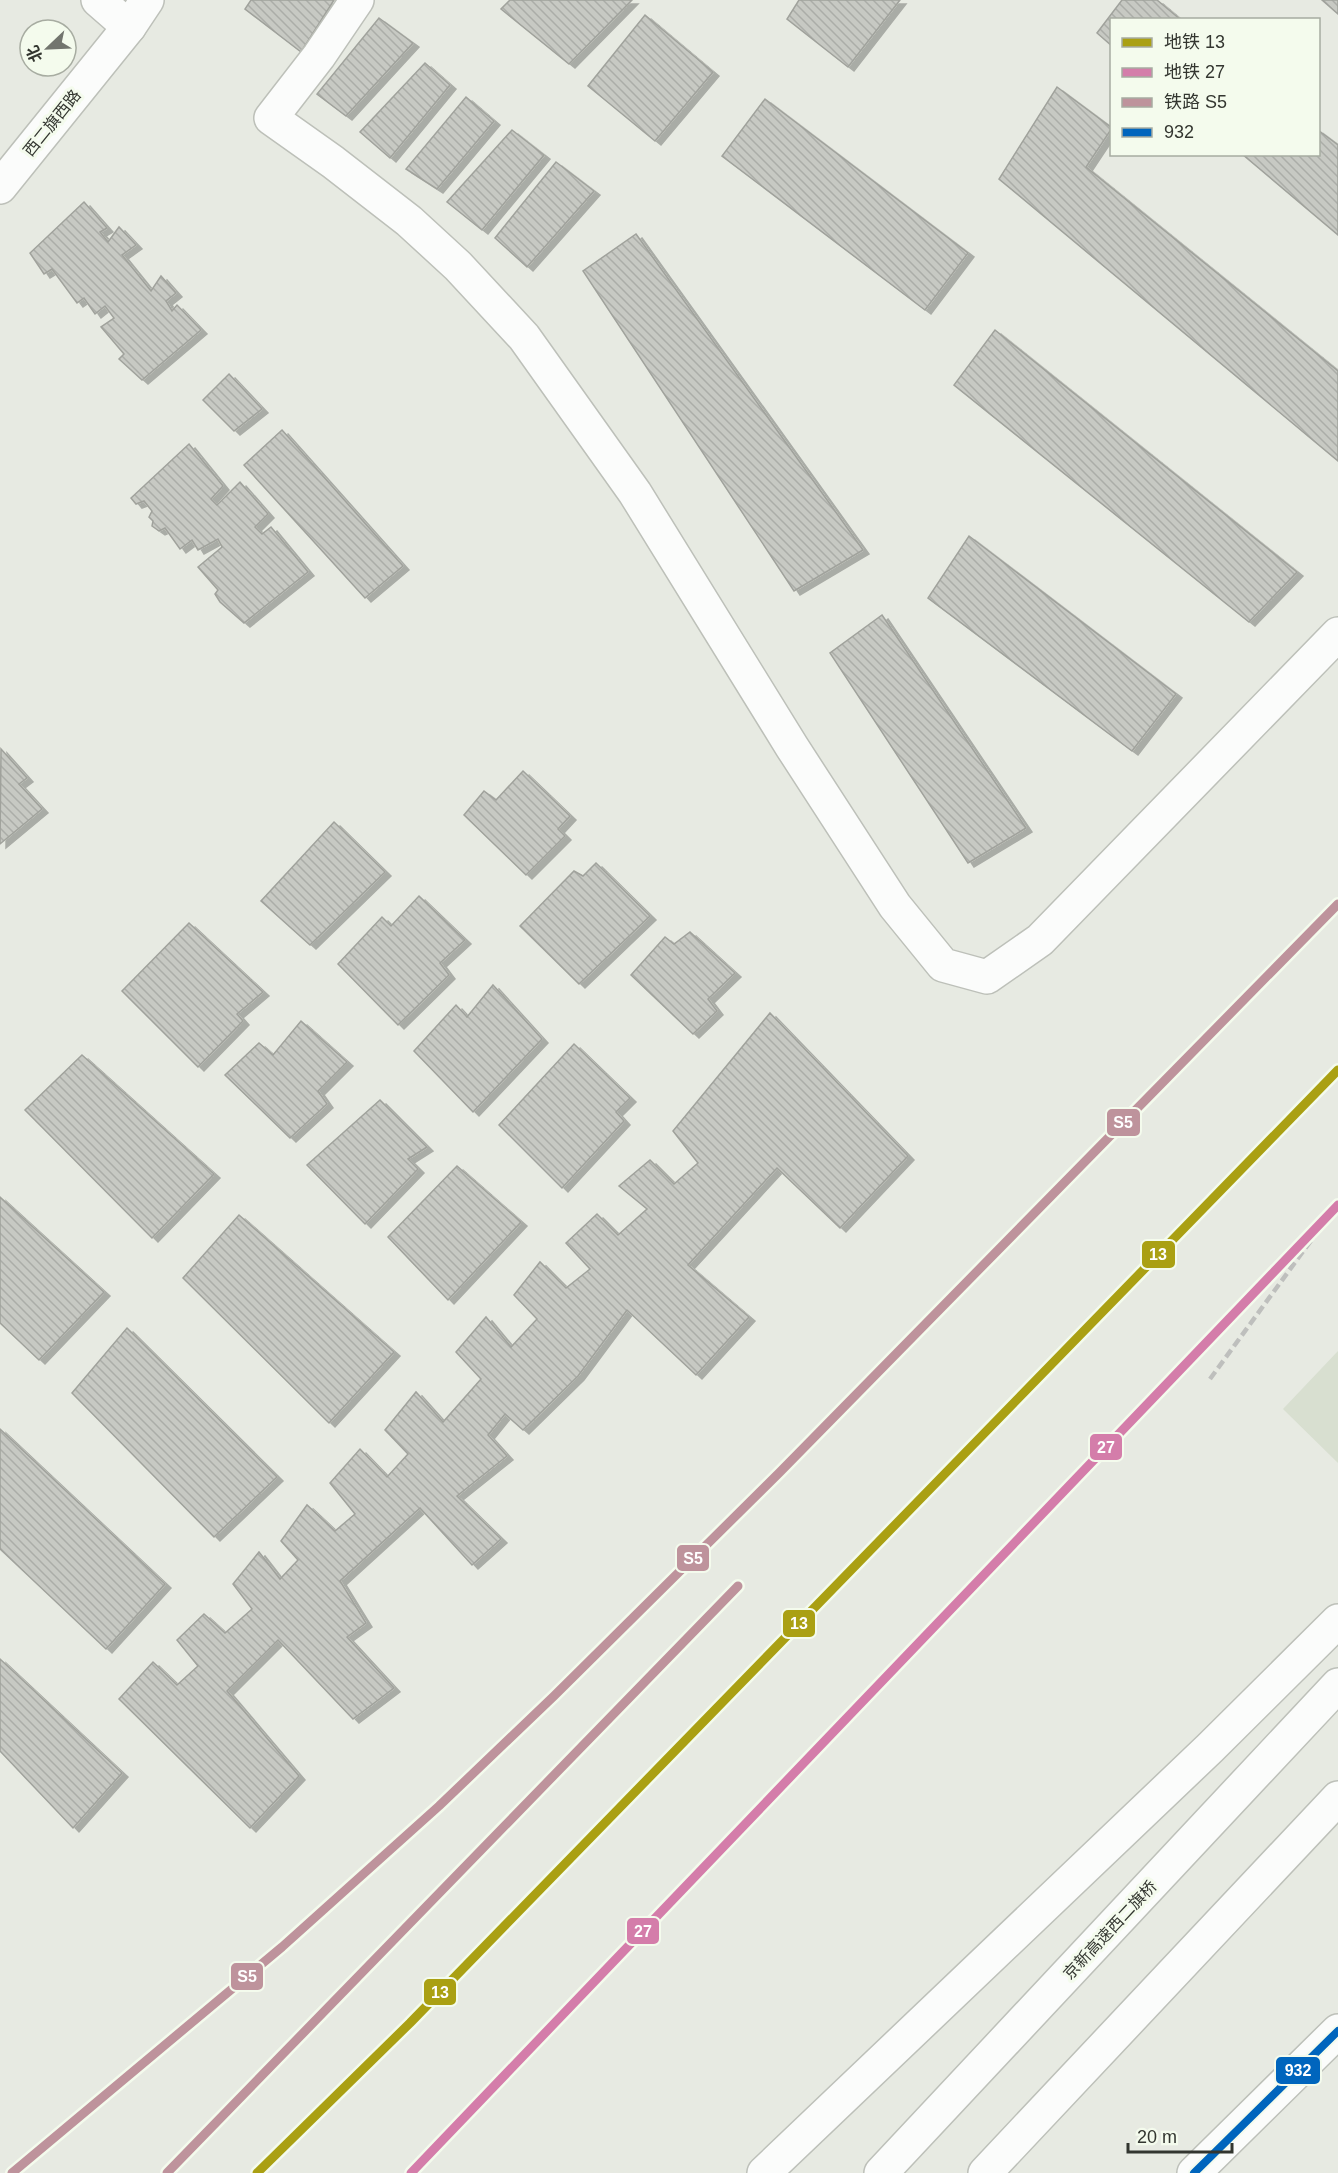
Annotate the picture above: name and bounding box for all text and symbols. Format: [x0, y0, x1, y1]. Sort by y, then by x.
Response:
north arrow [18, 18, 78, 78]
legend [1110, 18, 1320, 156]
text: 地铁 13 [1164, 32, 1225, 52]
text: 北 [24, 43, 46, 64]
text: 地铁 27 [1164, 62, 1225, 82]
street label: 西二旗西路 [20, 87, 84, 159]
text: 铁路 S5 [1164, 92, 1227, 112]
text: 932 [1164, 122, 1194, 142]
line badge: S5 [1106, 1108, 1141, 1137]
text: S5 [1113, 1114, 1133, 1131]
line badge: 13 [1141, 1240, 1176, 1269]
text: 13 [1149, 1246, 1167, 1263]
line badge: 27 [1089, 1433, 1123, 1461]
text: 27 [1097, 1439, 1115, 1456]
line badge: S5 [676, 1544, 710, 1572]
text: S5 [683, 1550, 703, 1567]
line badge: 13 [782, 1609, 816, 1638]
text: 13 [790, 1615, 808, 1632]
street label: 京新高速西二旗桥 [1060, 1877, 1160, 1983]
line badge: 27 [626, 1917, 660, 1945]
text: 27 [634, 1923, 652, 1940]
line badge: S5 [230, 1962, 264, 1991]
text: S5 [237, 1968, 257, 1985]
line badge: 13 [423, 1978, 457, 2006]
text: 13 [431, 1984, 449, 2001]
line badge: 932 [1275, 2056, 1321, 2085]
text: 932 [1285, 2062, 1311, 2079]
scale bar [1128, 2116, 1232, 2154]
text: 20 m [1137, 2127, 1177, 2147]

